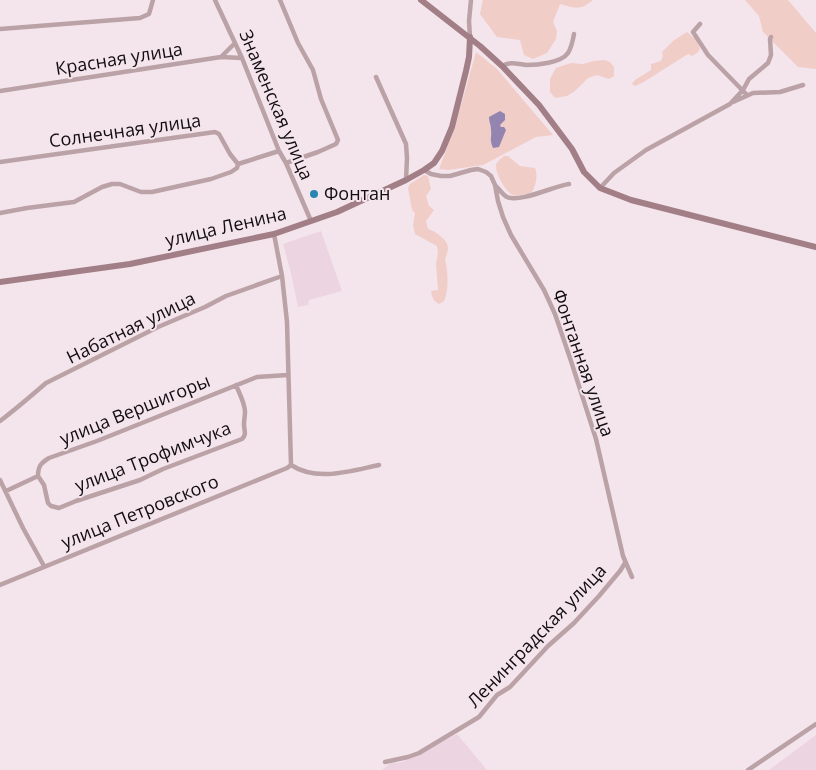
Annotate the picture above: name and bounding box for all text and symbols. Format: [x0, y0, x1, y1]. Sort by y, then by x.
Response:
street label: Знаменская улица [234, 26, 319, 183]
street label: Красная улица [53, 36, 184, 80]
street label: Солнечная улица [47, 107, 202, 153]
place label: Фонтан [324, 181, 390, 205]
marker: Фонтан [308, 188, 320, 200]
street label: улица Ленина [163, 200, 289, 252]
street label: Набатная улица [62, 286, 199, 369]
street label: Фонтанная улица [547, 286, 620, 440]
street label: улица Вершигоры [56, 368, 213, 450]
street label: улица Трофимчука [71, 415, 234, 497]
street label: улица Петровского [57, 468, 222, 554]
street label: Ленинградская улица [461, 558, 611, 712]

